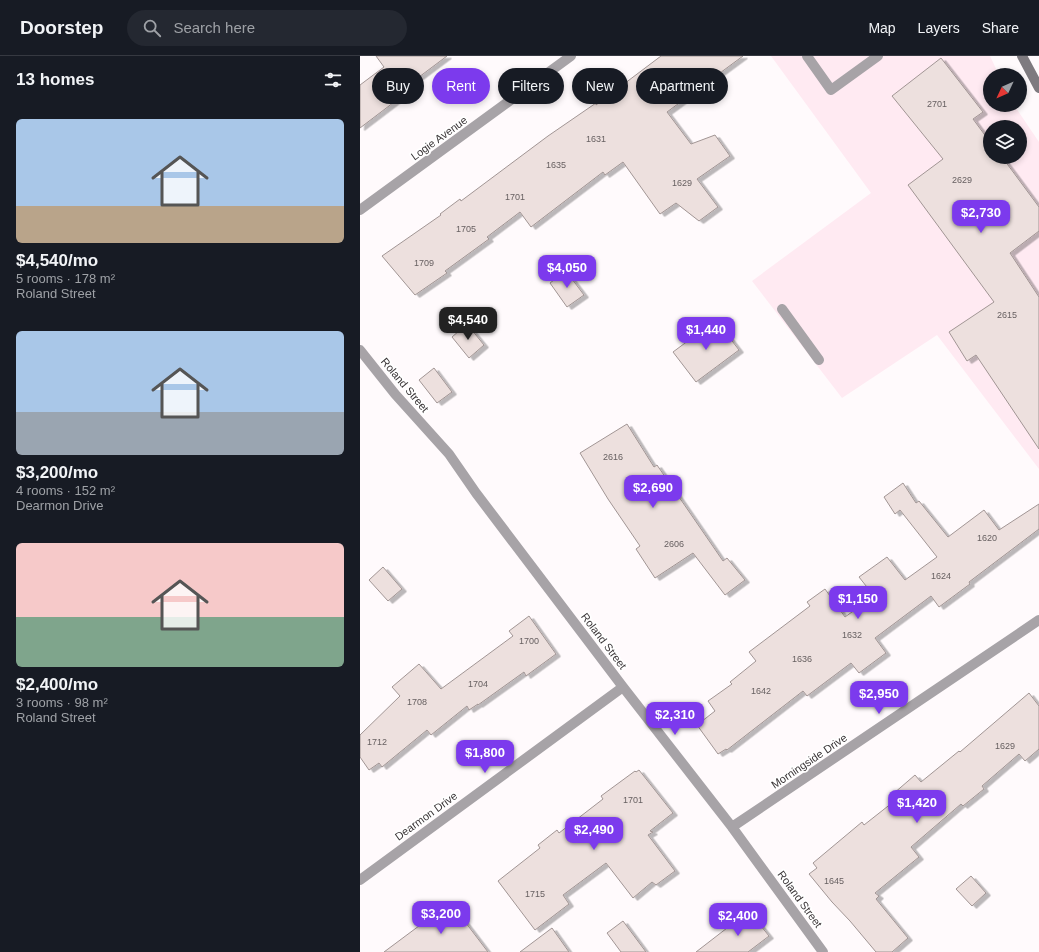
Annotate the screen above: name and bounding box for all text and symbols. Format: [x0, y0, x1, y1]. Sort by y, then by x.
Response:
search box [127, 10, 407, 46]
text: Doorstep [20, 17, 103, 38]
icon: search [141, 17, 163, 39]
text: Search here [173, 19, 255, 36]
text: Map [868, 20, 896, 36]
text: Layers [918, 20, 960, 36]
text: Share [982, 20, 1019, 36]
chip: Buy [372, 68, 424, 104]
chip: Rent [432, 68, 490, 104]
chip: Filters [498, 68, 564, 104]
chip: New [572, 68, 628, 104]
chip: Apartment [636, 68, 728, 104]
north arrow [983, 68, 1027, 112]
map controls [983, 68, 1027, 164]
icon: filters [322, 69, 344, 91]
text: 13 homes [16, 70, 94, 89]
house number: 2701 [927, 99, 947, 109]
street label: Logie Avenue [409, 114, 469, 162]
button: layers [983, 120, 1027, 164]
house number: 1631 [586, 134, 606, 144]
icon: home [144, 145, 216, 217]
house number: 1635 [546, 160, 566, 170]
house number: 2629 [952, 175, 972, 185]
house number: 1629 [672, 178, 692, 188]
house number: 1701 [505, 192, 525, 202]
pin: $2,730 [948, 200, 1014, 234]
text: $2,730 [961, 205, 1001, 220]
house number: 1705 [456, 224, 476, 234]
text: $4,540/mo [16, 251, 98, 270]
pin: $4,050 [534, 255, 600, 289]
house number: 1709 [414, 258, 434, 268]
text: $4,050 [547, 260, 587, 275]
text: 5 rooms · 178 m² [16, 271, 115, 286]
text: Roland Street [16, 286, 96, 301]
pin: $4,540 [435, 307, 501, 341]
house number: 2615 [997, 310, 1017, 320]
text: $4,540 [448, 312, 488, 327]
pin: $1,440 [673, 317, 739, 351]
text: $1,440 [686, 322, 726, 337]
street label: Roland Street [379, 355, 431, 415]
icon: home [144, 357, 216, 429]
house number: 2616 [603, 452, 623, 462]
text: $3,200/mo [16, 463, 98, 482]
pin: $2,690 [620, 475, 686, 509]
text: $2,690 [633, 480, 673, 495]
text: 4 rooms · 152 m² [16, 483, 115, 498]
text: Dearmon Drive [16, 498, 103, 513]
house number: 1620 [977, 533, 997, 543]
house number: 2606 [664, 539, 684, 549]
icon: home [144, 569, 216, 641]
house number: 1624 [931, 571, 951, 581]
pin: $1,150 [825, 586, 891, 620]
text: $1,150 [838, 591, 878, 606]
street label: Roland Street [579, 611, 629, 671]
house number: 1632 [842, 630, 862, 640]
house number: 1700 [519, 636, 539, 646]
house number: 1636 [792, 654, 812, 664]
text: $2,400/mo [16, 675, 98, 694]
house number: 1704 [468, 679, 488, 689]
pin: $2,950 [846, 681, 912, 715]
house number: 1642 [751, 686, 771, 696]
text: $2,950 [859, 686, 899, 701]
text: 3 rooms · 98 m² [16, 695, 108, 710]
house number: 1708 [407, 697, 427, 707]
pin: $2,310 [642, 702, 708, 736]
text: $2,310 [655, 707, 695, 722]
text: Roland Street [16, 710, 96, 725]
street label: Morningside Drive [769, 731, 849, 791]
house number: 1712 [367, 737, 387, 747]
pin: $1,800 [452, 740, 518, 774]
house number: 1629 [995, 741, 1015, 751]
text: $1,800 [465, 745, 505, 760]
street label: Dearmon Drive [393, 789, 459, 843]
pin: $1,420 [884, 790, 950, 824]
house number: 1701 [623, 795, 643, 805]
text: $1,420 [897, 795, 937, 810]
pin: $2,490 [561, 817, 627, 851]
text: $2,490 [574, 822, 614, 837]
street label: Roland Street [775, 868, 825, 930]
house number: 1645 [824, 876, 844, 886]
house number: 1715 [525, 889, 545, 899]
pin: $3,200 [408, 901, 474, 935]
pin: $2,400 [705, 903, 771, 937]
text: $3,200 [421, 906, 461, 921]
text: $2,400 [718, 908, 758, 923]

